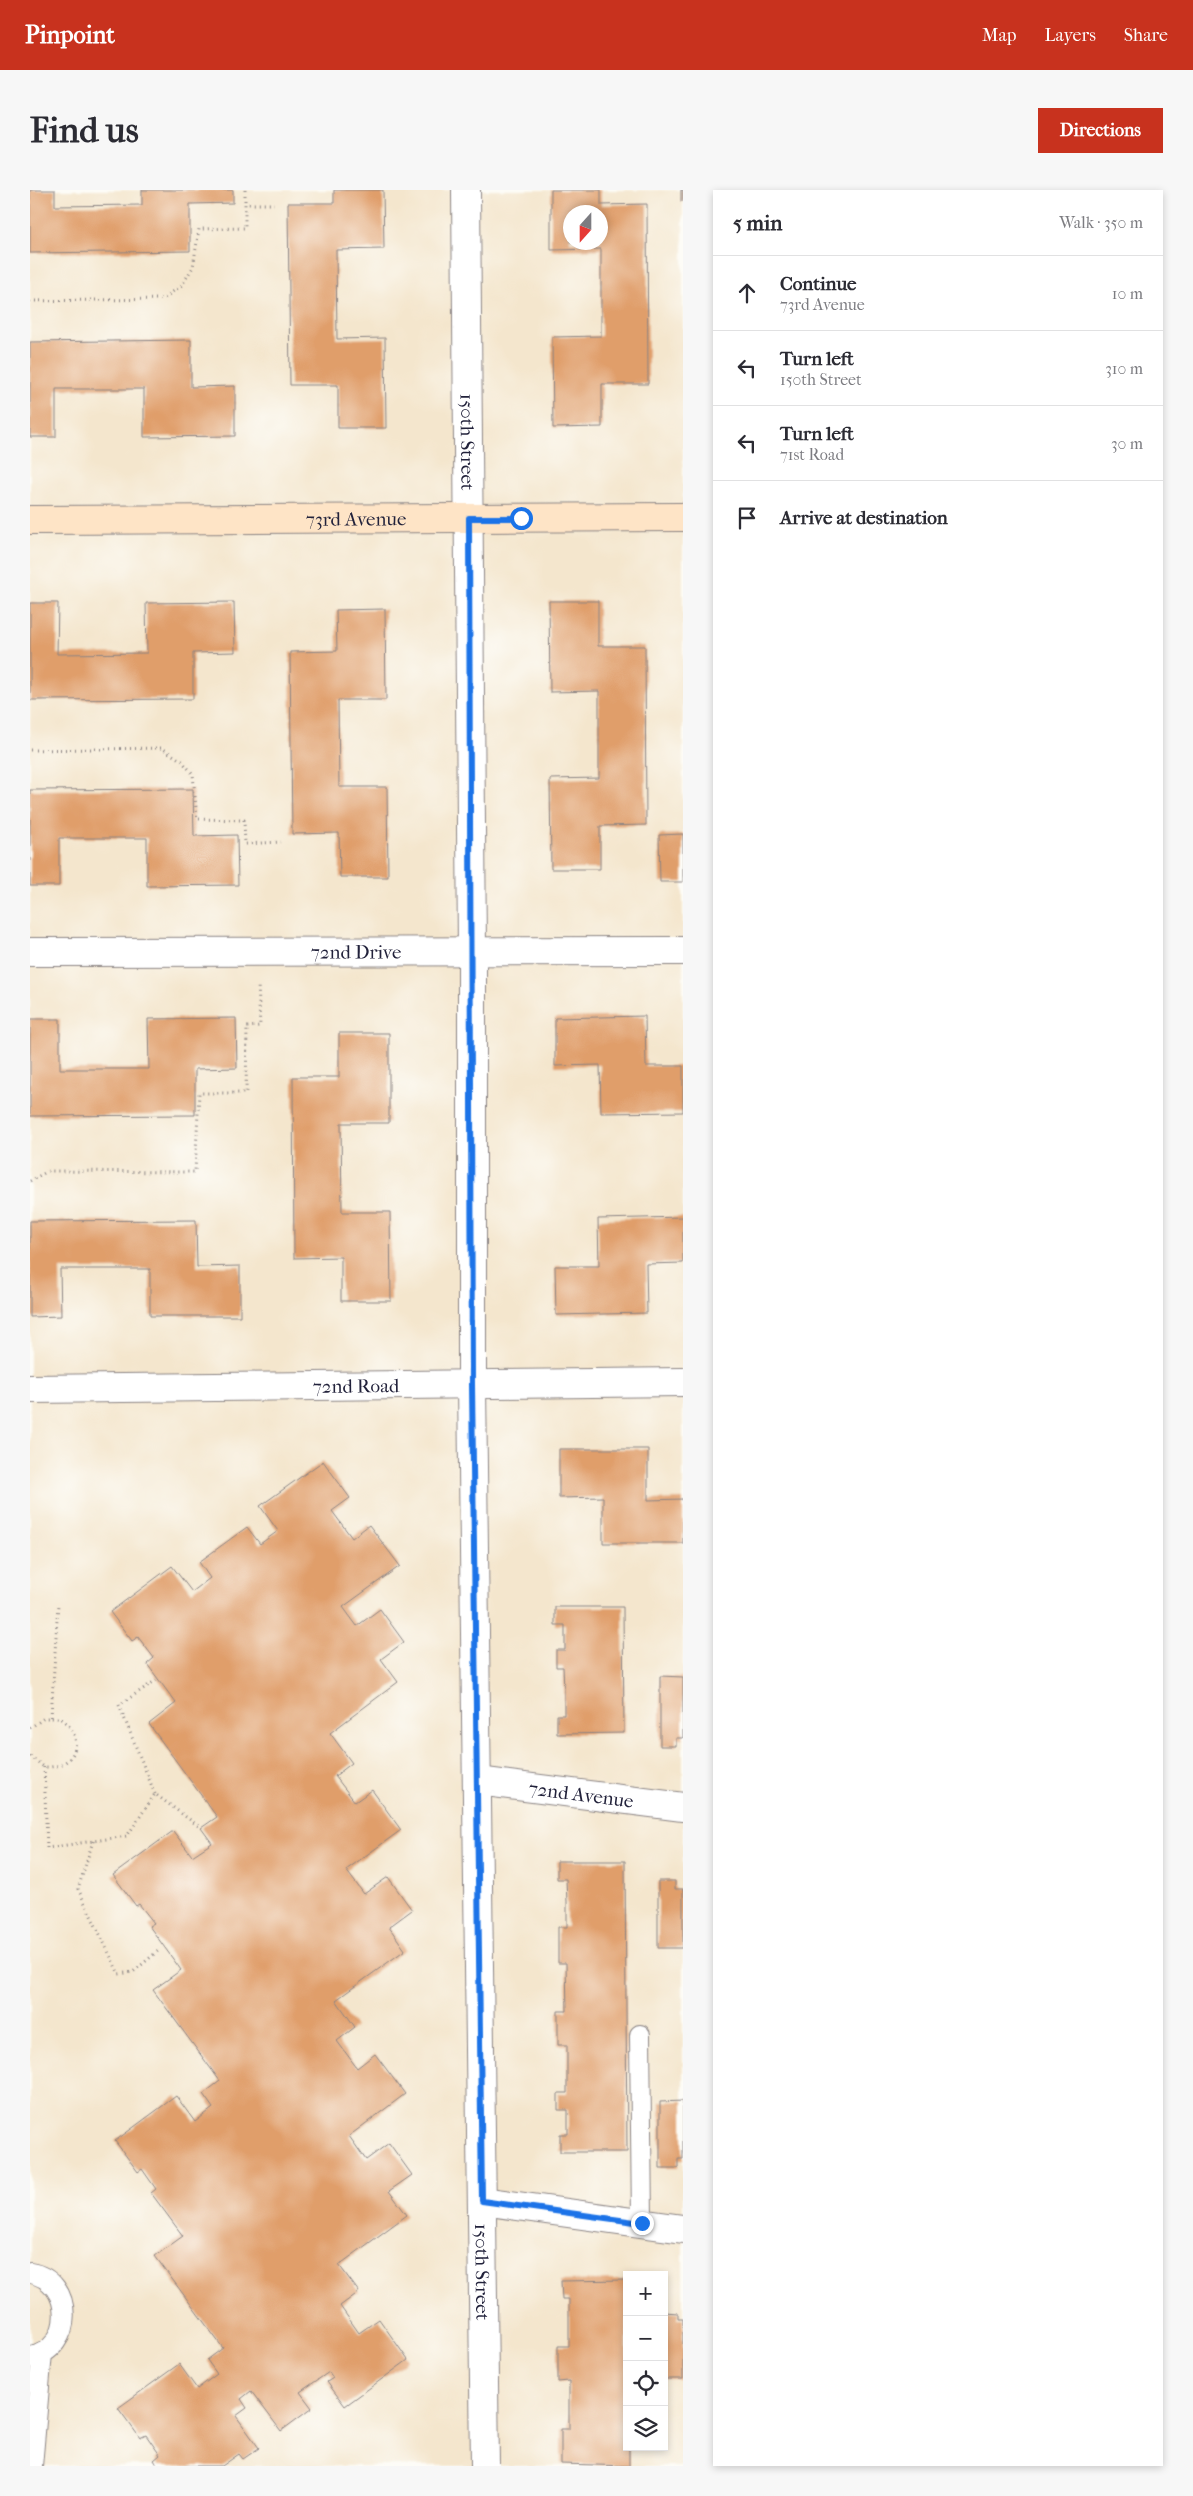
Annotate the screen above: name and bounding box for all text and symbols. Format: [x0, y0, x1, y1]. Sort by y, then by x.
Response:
text: Pinpoint [25, 21, 115, 49]
text: Map [982, 25, 1016, 46]
text: Layers [1044, 25, 1096, 46]
text: Share [1124, 25, 1168, 46]
button: Directions [1038, 108, 1163, 153]
text: Find us [30, 110, 139, 151]
north arrow [563, 205, 608, 250]
text: 5 min [733, 211, 782, 235]
text: Walk · 350 m [1059, 213, 1143, 232]
text: Continue [780, 273, 856, 295]
icon: ahead [733, 279, 761, 307]
text: 10 m [1112, 284, 1143, 303]
text: 73rd Avenue [780, 295, 865, 314]
text: Turn left [780, 348, 854, 370]
icon: left [733, 354, 761, 382]
text: 310 m [1105, 359, 1143, 378]
text: 150th Street [780, 370, 862, 389]
street label: 150th Street [456, 393, 478, 491]
text: Turn left [780, 423, 854, 445]
icon: left [733, 429, 761, 457]
text: 30 m [1111, 434, 1143, 453]
text: 71st Road [780, 445, 844, 464]
icon: arrive [733, 504, 761, 532]
route start [510, 507, 533, 530]
text: Arrive at destination [780, 507, 948, 529]
street label: 73rd Avenue [306, 508, 406, 531]
street label: 72nd Drive [311, 941, 401, 964]
street label: 72nd Road [313, 1375, 400, 1398]
street label: 72nd Avenue [527, 1778, 635, 1813]
route end [631, 2212, 654, 2235]
street label: 150th Street [470, 2223, 493, 2321]
map controls [623, 2271, 668, 2451]
button: + [623, 2271, 668, 2316]
button: − [623, 2316, 668, 2361]
button: locate [623, 2361, 668, 2406]
button: layers [623, 2406, 668, 2451]

